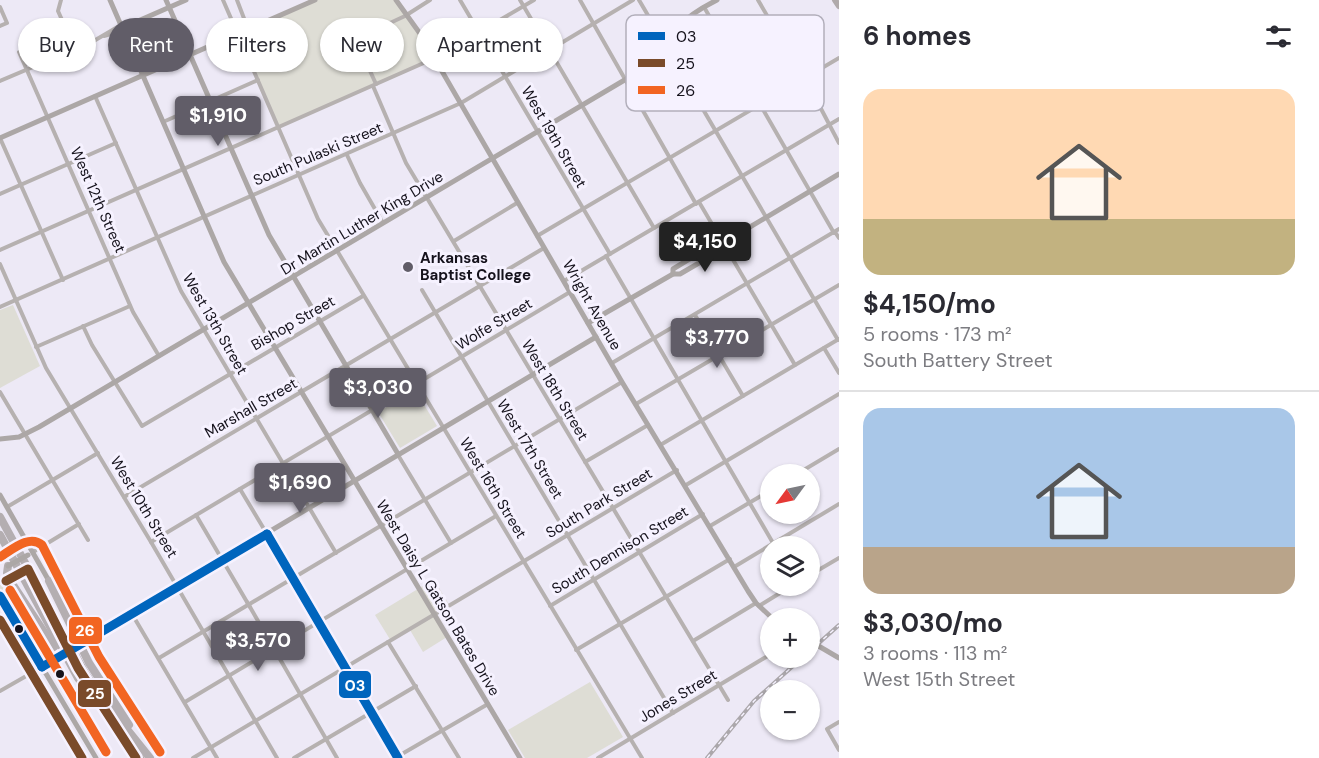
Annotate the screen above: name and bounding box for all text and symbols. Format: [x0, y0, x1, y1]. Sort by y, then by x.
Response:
legend [626, 15, 824, 111]
chip: Buy [18, 18, 96, 72]
chip: Rent [108, 18, 194, 72]
chip: Filters [206, 18, 308, 72]
chip: New [320, 18, 404, 72]
chip: Apartment [416, 18, 563, 72]
text: 6 homes [863, 19, 971, 53]
icon: filters [1262, 20, 1295, 53]
text: 03 [676, 26, 696, 47]
text: 25 [676, 53, 695, 74]
text: 26 [676, 80, 695, 101]
street label: West 19th Street [517, 82, 591, 192]
pin: $1,910 [169, 96, 267, 147]
text: $1,910 [189, 102, 247, 128]
street label: South Pulaski Street [250, 118, 386, 190]
icon: home [1025, 128, 1133, 236]
street label: West 12th Street [66, 144, 130, 256]
street label: Dr Martin Luther King Drive [277, 166, 447, 280]
pin: $4,150 [656, 222, 754, 273]
text: $4,150 [673, 228, 737, 254]
place label: Arkansas Baptist College [420, 248, 531, 285]
street label: Wright Avenue [558, 256, 626, 354]
marker: Arkansas Baptist College [401, 260, 415, 274]
street label: West 13th Street [178, 270, 252, 378]
text: $4,150/mo [863, 287, 996, 321]
street label: Bishop Street [247, 291, 339, 355]
street label: Wolfe Street [452, 293, 536, 355]
pin: $3,770 [668, 318, 766, 369]
text: 5 rooms · 173 m² [863, 321, 1012, 347]
text: $3,770 [685, 324, 749, 350]
street label: West 18th Street [517, 336, 593, 444]
text: South Battery Street [863, 347, 1053, 373]
pin: $3,030 [329, 368, 427, 419]
street label: Marshall Street [201, 373, 301, 443]
text: $3,030 [343, 374, 413, 400]
street label: West 17th Street [492, 395, 568, 503]
street label: West 16th Street [455, 434, 531, 542]
icon: home [1025, 447, 1133, 555]
street label: West 10th Street [106, 452, 182, 562]
pin: $1,690 [251, 463, 349, 514]
street label: South Park Street [542, 463, 656, 543]
north arrow [760, 464, 820, 524]
map controls [760, 464, 820, 740]
text: $1,690 [268, 469, 332, 495]
street label: West Daisy L Gatson Bates Drive [371, 496, 505, 700]
street label: South Dennison Street [548, 501, 692, 599]
button: layers [760, 536, 820, 596]
text: $3,030/mo [863, 606, 1003, 640]
button: + [760, 608, 820, 668]
line badge: 26 [68, 616, 103, 645]
text: 26 [75, 620, 95, 641]
pin: $3,570 [209, 621, 307, 672]
unlabelled marker [13, 623, 25, 635]
text: $3,570 [225, 627, 291, 653]
text: 3 rooms · 113 m² [863, 640, 1007, 666]
street label: Jones Street [635, 665, 721, 727]
text: West 15th Street [863, 666, 1015, 692]
unlabelled marker [54, 668, 66, 680]
line badge: 03 [338, 670, 372, 699]
text: 03 [345, 675, 365, 696]
line badge: 25 [77, 679, 112, 708]
button: − [760, 680, 820, 740]
text: 25 [85, 683, 105, 704]

